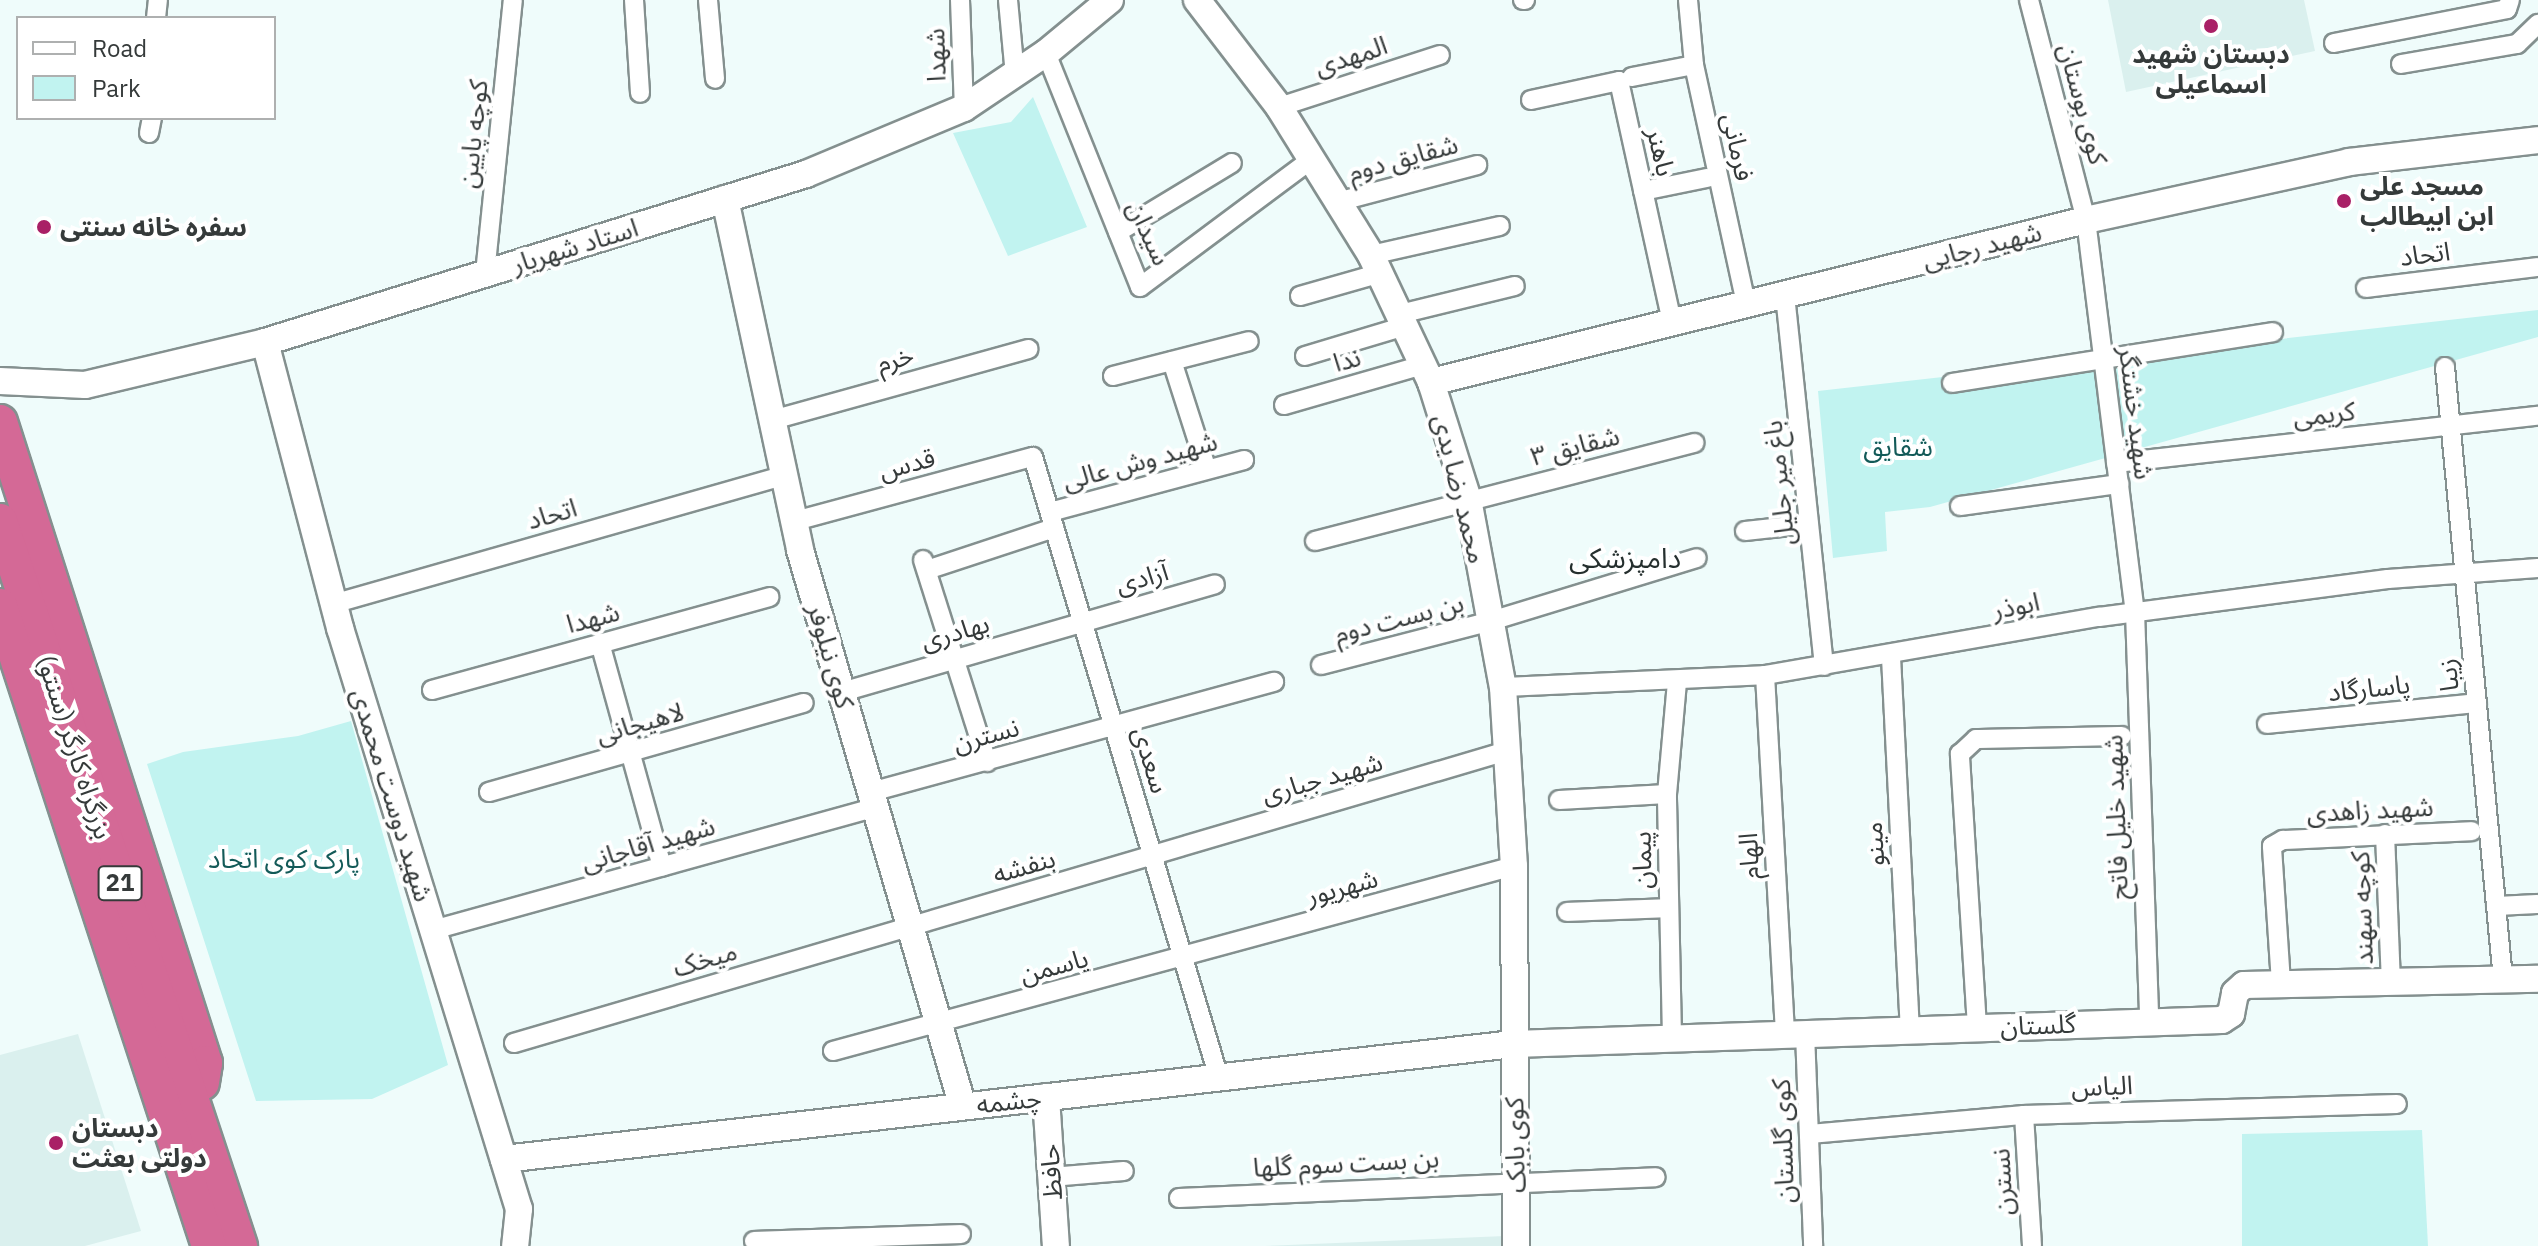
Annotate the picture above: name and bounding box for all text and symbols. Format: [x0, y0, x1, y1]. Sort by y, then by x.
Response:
legend [16, 16, 276, 120]
marker: دبستان شهید اسماعیلی [2202, 17, 2220, 35]
street label: شهدا [919, 28, 953, 82]
street label: المهدی [1311, 30, 1391, 82]
text: Road [92, 32, 147, 64]
place label: دبستان شهید اسماعیلی [2132, 38, 2290, 100]
street label: کوی بوستان [2052, 40, 2114, 168]
text: Park [92, 72, 141, 104]
street label: کوچه پایین [452, 78, 494, 190]
street label: فرمانی [1716, 110, 1760, 184]
street label: باهنر [1640, 125, 1682, 179]
street label: شقایق دوم [1345, 128, 1461, 188]
place label: مسجد علی ابن ابیطالب [2360, 170, 2494, 232]
marker: مسجد علی ابن ابیطالب [2335, 192, 2353, 210]
street label: سیدان [1121, 196, 1177, 270]
place label: سفره خانه سنتی [60, 211, 247, 243]
street label: استاد شهریار [508, 212, 642, 280]
street label: شهید رجایی [1919, 216, 2045, 276]
marker: سفره خانه سنتی [35, 218, 53, 236]
street label: اتحاد [2398, 235, 2452, 273]
street label: خرم [873, 339, 917, 379]
street label: ندا [1330, 341, 1364, 379]
street label: شهید خشتگر [2112, 345, 2160, 481]
street label: کریمی [2291, 395, 2357, 433]
street label: محمد رضا یدی [1426, 411, 1494, 567]
street label: باغ میر جلیل [1757, 419, 1801, 547]
street label: شقایق ۳ [1527, 420, 1623, 472]
street label: شهید وش عالی [1059, 425, 1221, 497]
park label: شقایق [1863, 431, 1933, 463]
street label: قدس [875, 442, 939, 486]
street label: اتحاد [523, 492, 581, 536]
district label: دامپزشکی [1569, 541, 1681, 575]
street label: آزادی [1112, 556, 1172, 600]
street label: ابوذر [1990, 586, 2042, 626]
street label: بن بست دوم [1331, 587, 1467, 649]
street label: شهدا [563, 596, 623, 640]
street label: کوی نیلوفر [801, 600, 861, 712]
street label: بهادری [917, 607, 993, 657]
street label: بزرگراه کارگر (سنتو) [31, 651, 119, 843]
street label: زیبا [2431, 657, 2465, 693]
street label: پاسارگاد [2326, 668, 2412, 708]
street label: شهید دوست محمدی [345, 685, 439, 905]
street label: لاهیجانی [592, 696, 688, 750]
street label: نسترن [950, 711, 1022, 759]
street label: سعدی [1126, 723, 1176, 797]
street label: شهید خلیل فاتح [2098, 734, 2134, 900]
street label: شهید جباری [1258, 746, 1386, 810]
street label: شهید زاهدی [2306, 791, 2434, 829]
street label: شهید آقاجانی [578, 810, 718, 878]
street label: مینو [1857, 821, 1891, 867]
street label: پیمان [1626, 831, 1658, 889]
street label: الهام [1732, 832, 1766, 880]
street label: بنفشه [989, 842, 1059, 890]
park label: پارک کوی اتحاد [208, 843, 360, 875]
street label: کوچه سهند [2344, 851, 2380, 965]
road number: 21 [96, 863, 144, 903]
street label: شهریور [1303, 863, 1381, 911]
street label: میخک [669, 935, 741, 983]
street label: یاسمن [1016, 942, 1092, 990]
street label: گلستان [2000, 1008, 2076, 1042]
street label: الیاس [2071, 1069, 2133, 1103]
street label: کوی گلستان [1765, 1078, 1801, 1204]
street label: چشمه [975, 1082, 1043, 1120]
street label: کوی بابک [1499, 1097, 1531, 1193]
place label: دبستان دولتی بعثت [72, 1112, 207, 1174]
marker: دبستان دولتی بعثت [47, 1134, 65, 1152]
street label: حافظ [1033, 1143, 1069, 1201]
street label: بن بست سوم گلها [1252, 1143, 1440, 1183]
street label: نسترن [1985, 1148, 2019, 1216]

